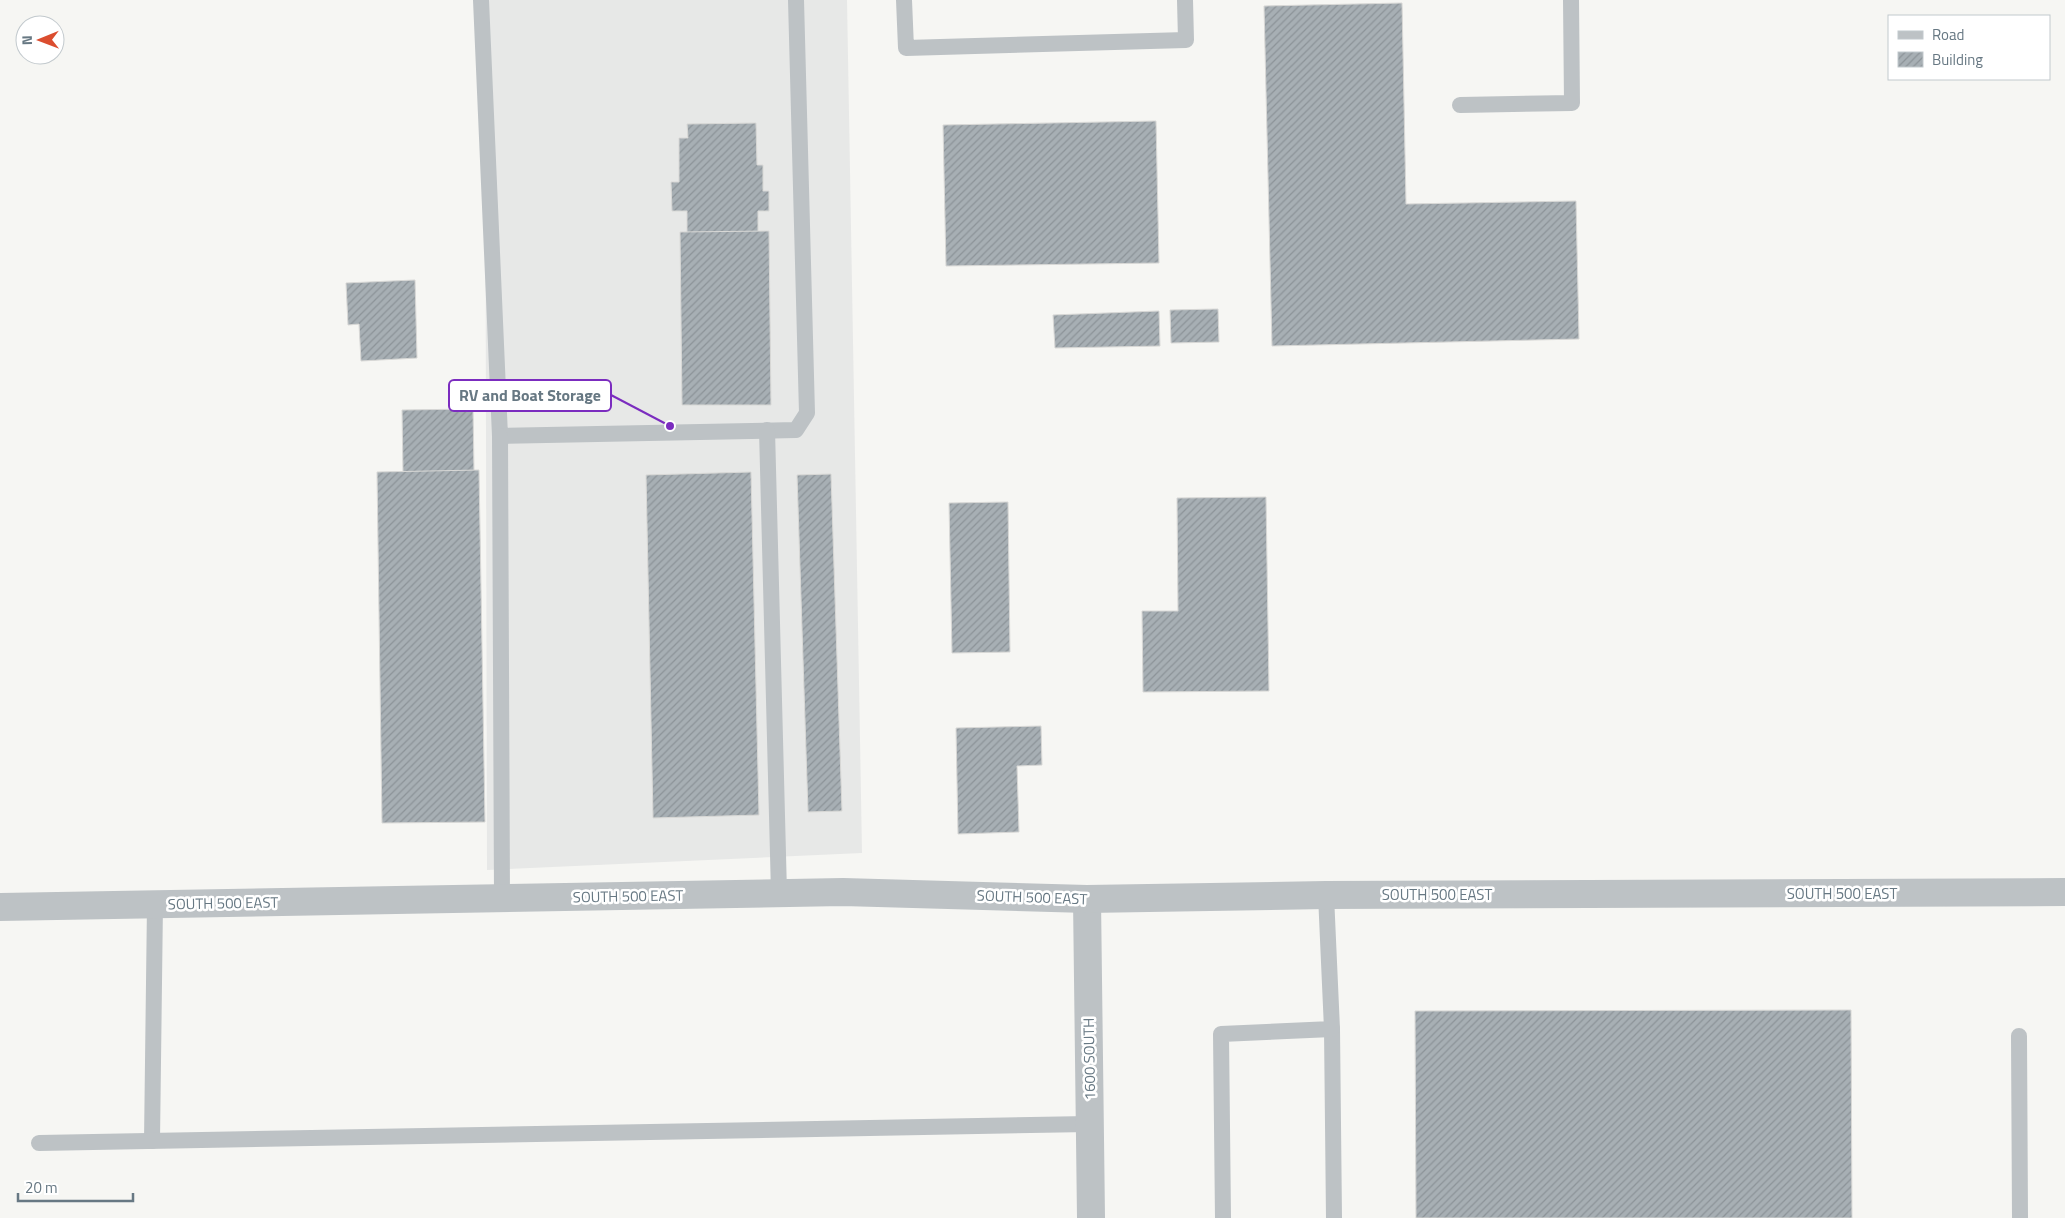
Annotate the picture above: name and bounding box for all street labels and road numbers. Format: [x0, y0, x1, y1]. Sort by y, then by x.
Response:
street label: SOUTH 500 EAST [1787, 882, 1897, 905]
street label: SOUTH 500 EAST [1382, 883, 1492, 906]
street label: SOUTH 500 EAST [572, 884, 684, 908]
street label: SOUTH 500 EAST [976, 884, 1088, 910]
street label: SOUTH 500 EAST [167, 891, 279, 915]
street label: 1600 SOUTH [1077, 1018, 1101, 1100]

